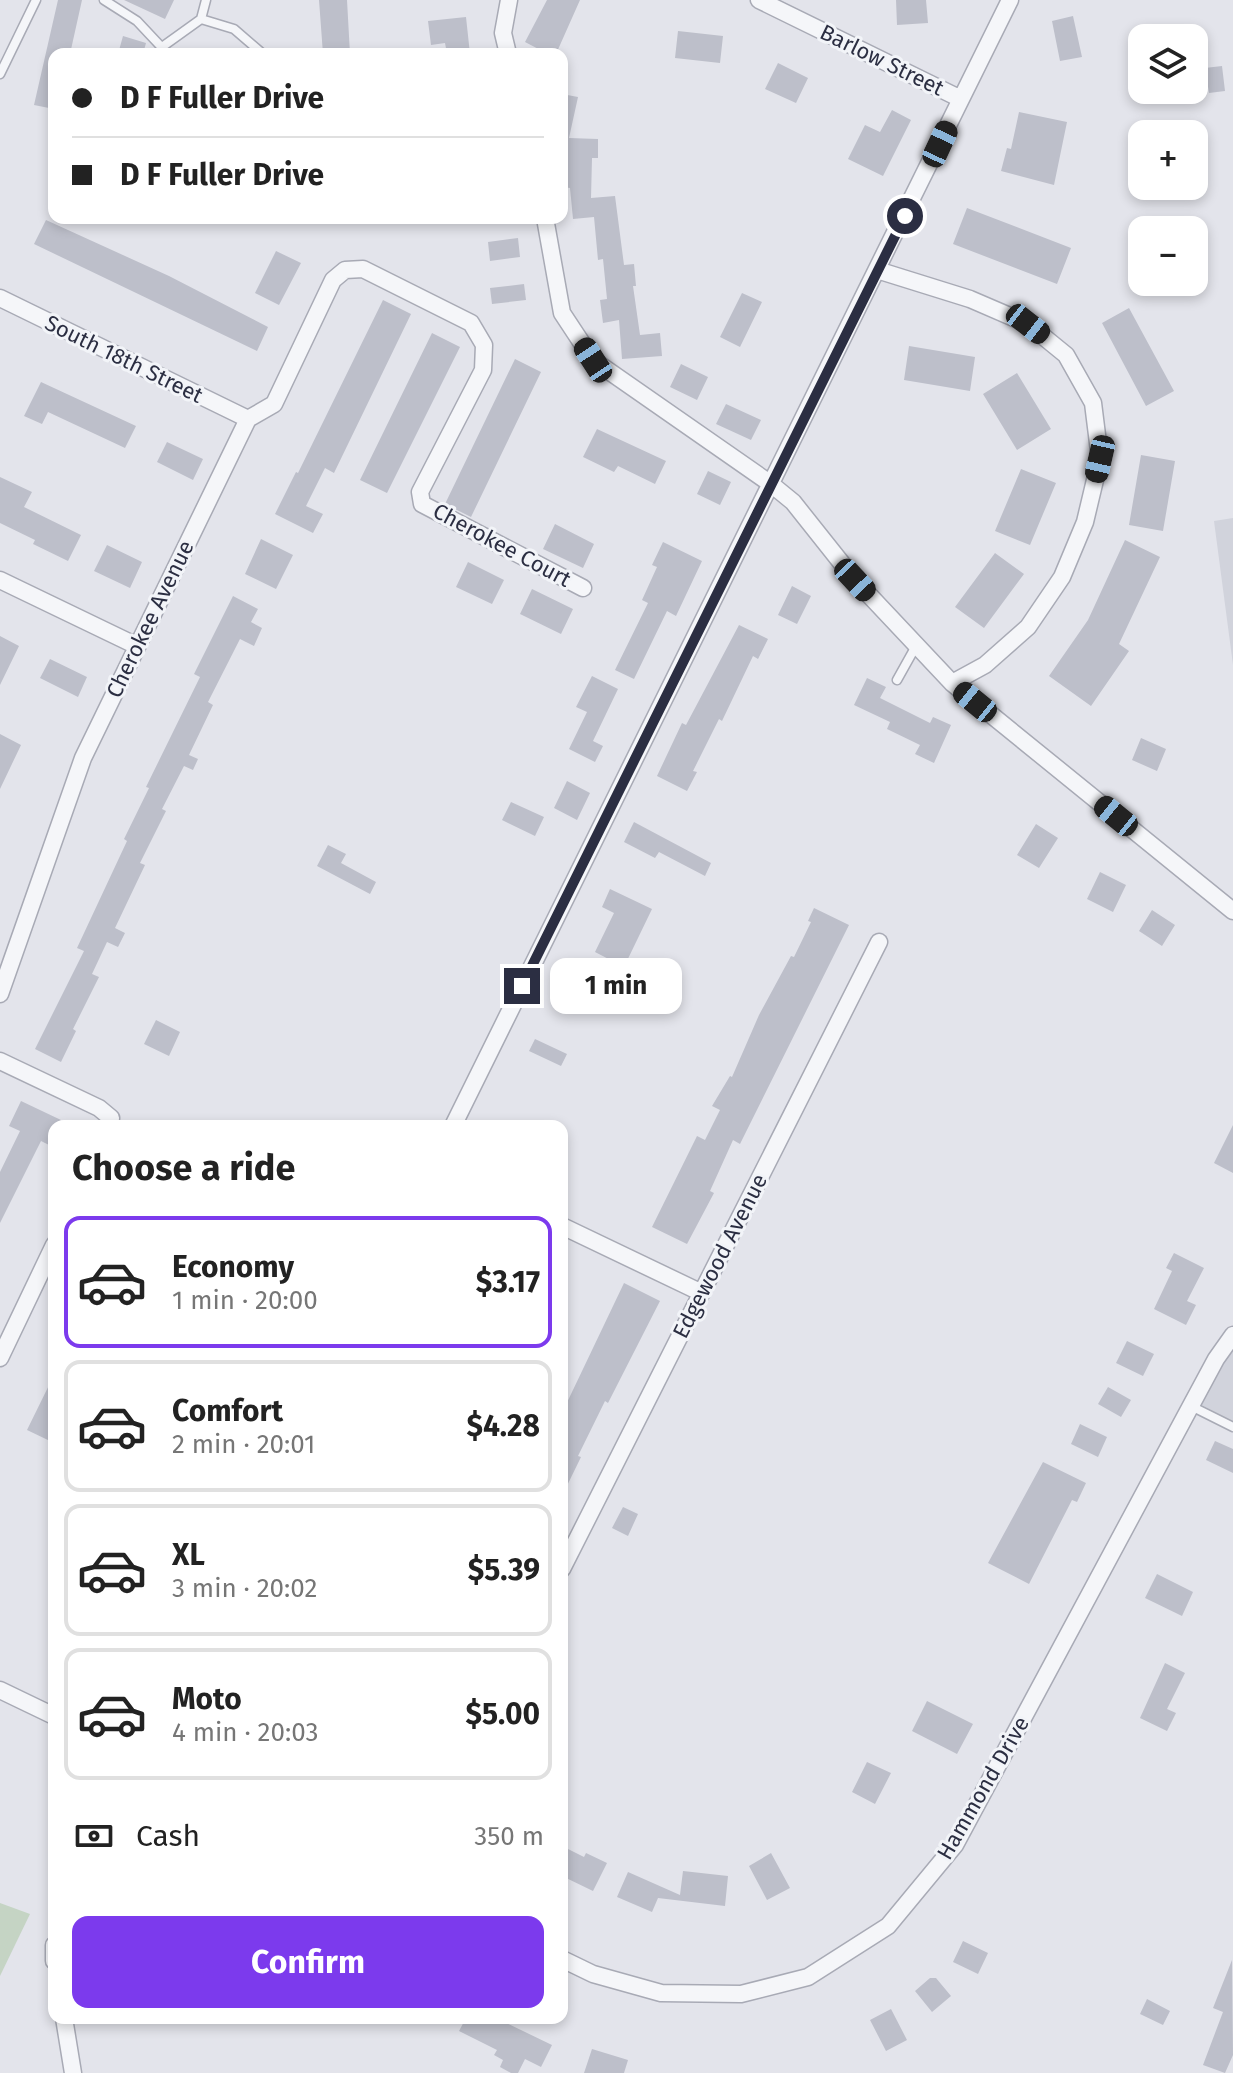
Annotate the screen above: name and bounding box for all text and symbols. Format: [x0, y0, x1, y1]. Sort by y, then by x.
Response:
street label: Barlow Street [816, 18, 948, 102]
map controls [1128, 24, 1208, 296]
button: layers [1128, 24, 1208, 104]
text: D F Fuller Drive [120, 80, 324, 116]
car [919, 117, 961, 171]
button: + [1128, 120, 1208, 200]
text: D F Fuller Drive [120, 157, 324, 193]
route start [887, 198, 923, 234]
button: − [1128, 216, 1208, 296]
car [1002, 300, 1054, 348]
street label: South 18th Street [41, 309, 207, 409]
car [570, 333, 616, 387]
car [1083, 433, 1117, 485]
street label: Cherokee Court [428, 497, 576, 593]
street label: Cherokee Avenue [100, 536, 200, 702]
car [830, 554, 880, 606]
car [949, 678, 1001, 726]
car [1090, 792, 1142, 840]
callout: 1 min [550, 958, 682, 1014]
route end [504, 968, 540, 1004]
text: 1 min [585, 970, 647, 1001]
text: Choose a ride [72, 1146, 295, 1190]
street label: Edgewood Avenue [667, 1169, 773, 1343]
icon: car [76, 1246, 148, 1318]
text: Economy [172, 1249, 294, 1285]
text: $3.17 [476, 1264, 540, 1300]
text: 1 min · 20:00 [172, 1285, 318, 1316]
icon: car [76, 1390, 148, 1462]
text: Comfort [172, 1393, 283, 1429]
text: $4.28 [466, 1408, 540, 1444]
text: 2 min · 20:01 [172, 1429, 315, 1460]
icon: car [76, 1534, 148, 1606]
text: XL [172, 1537, 205, 1573]
text: $5.39 [468, 1552, 540, 1588]
text: 3 min · 20:02 [172, 1573, 317, 1604]
icon: car [76, 1678, 148, 1750]
text: Moto [172, 1681, 242, 1717]
text: $5.00 [466, 1696, 540, 1732]
street label: Hammond Drive [931, 1712, 1035, 1864]
text: 4 min · 20:03 [172, 1717, 318, 1748]
icon: cash [72, 1814, 116, 1858]
text: Cash [136, 1818, 200, 1854]
text: 350 m [474, 1821, 544, 1852]
button: Confirm [72, 1916, 544, 2008]

